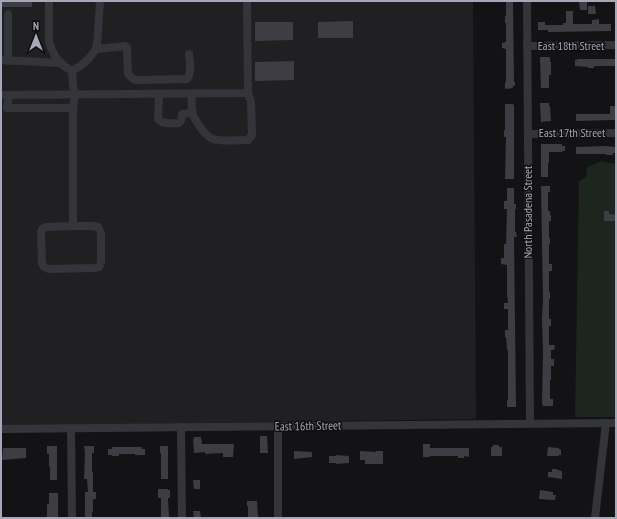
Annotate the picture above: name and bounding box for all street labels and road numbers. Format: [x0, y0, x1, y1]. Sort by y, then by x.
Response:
street label: East 18th Street [538, 38, 605, 53]
street label: East 17th Street [539, 125, 606, 140]
street label: North Pasadena Street [520, 165, 535, 258]
street label: East 16th Street [275, 417, 342, 434]

